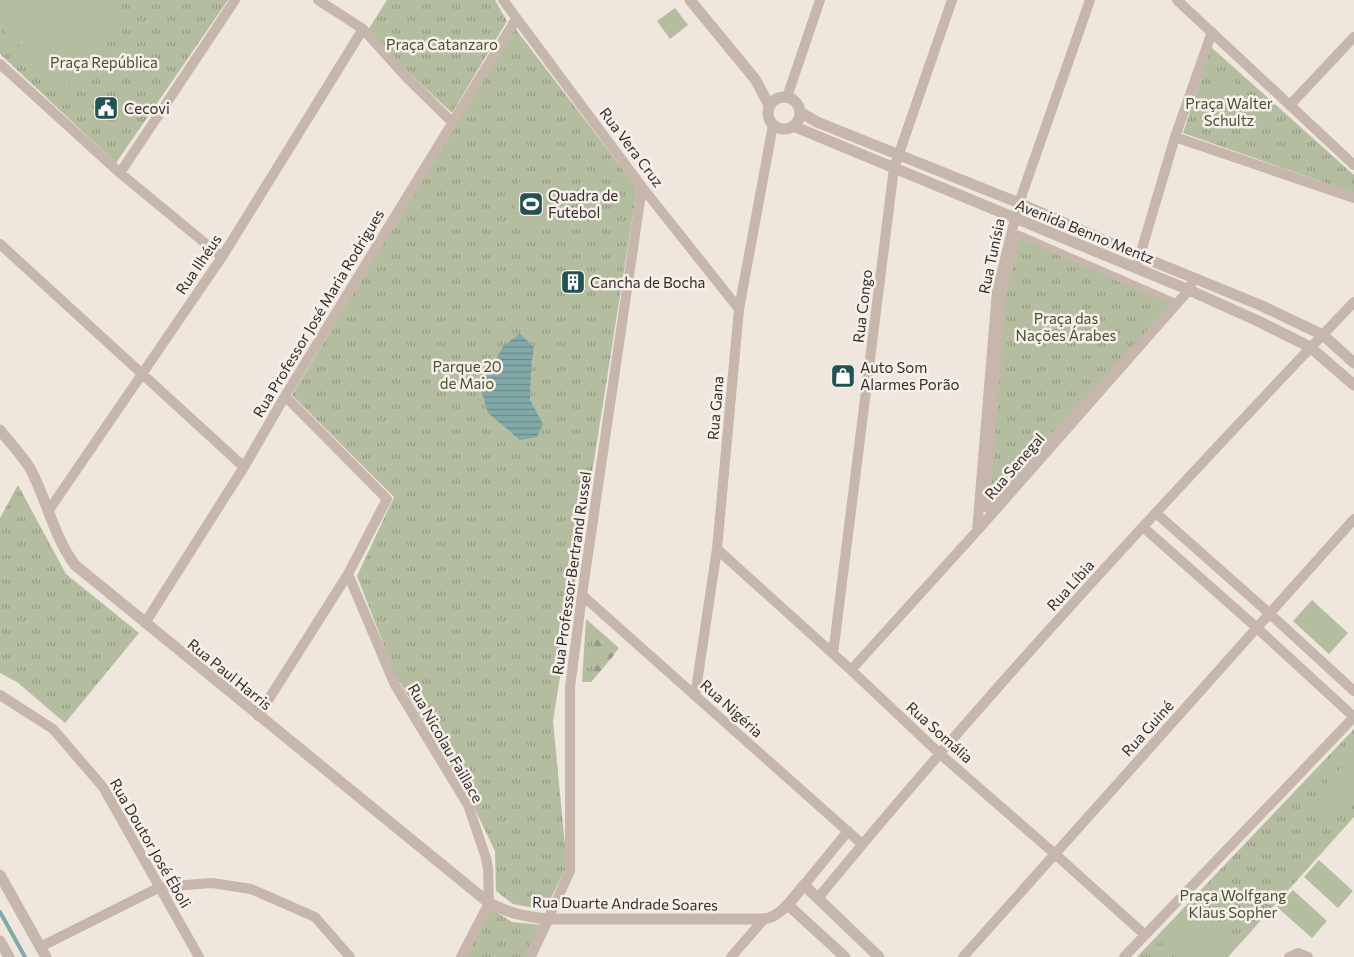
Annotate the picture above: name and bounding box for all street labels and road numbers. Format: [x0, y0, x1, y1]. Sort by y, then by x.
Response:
street label: Rua Vera Cruz [596, 104, 668, 190]
street label: Avenida Benno Mentz [1013, 195, 1157, 267]
street label: Rua Professor José Maria Rodrigues [249, 206, 388, 420]
street label: Rua Tunísia [974, 217, 1008, 295]
street label: Rua Ilhéus [171, 230, 225, 298]
street label: Rua Congo [849, 268, 875, 344]
street label: Rua Gana [703, 375, 727, 441]
street label: Rua Senegal [980, 429, 1048, 503]
street label: Rua Professor Bertrand Russel [548, 470, 594, 676]
street label: Rua Líbia [1043, 556, 1097, 614]
street label: Rua Paul Harris [184, 635, 276, 714]
street label: Rua Nigéria [697, 675, 767, 741]
street label: Rua Nicolau Faillace [405, 680, 487, 806]
street label: Rua Guiné [1117, 696, 1177, 760]
street label: Rua Somália [903, 697, 977, 767]
street label: Rua Doutor José Éboli [107, 775, 196, 911]
street label: Rua Duarte Andrade Soares [532, 892, 718, 914]

